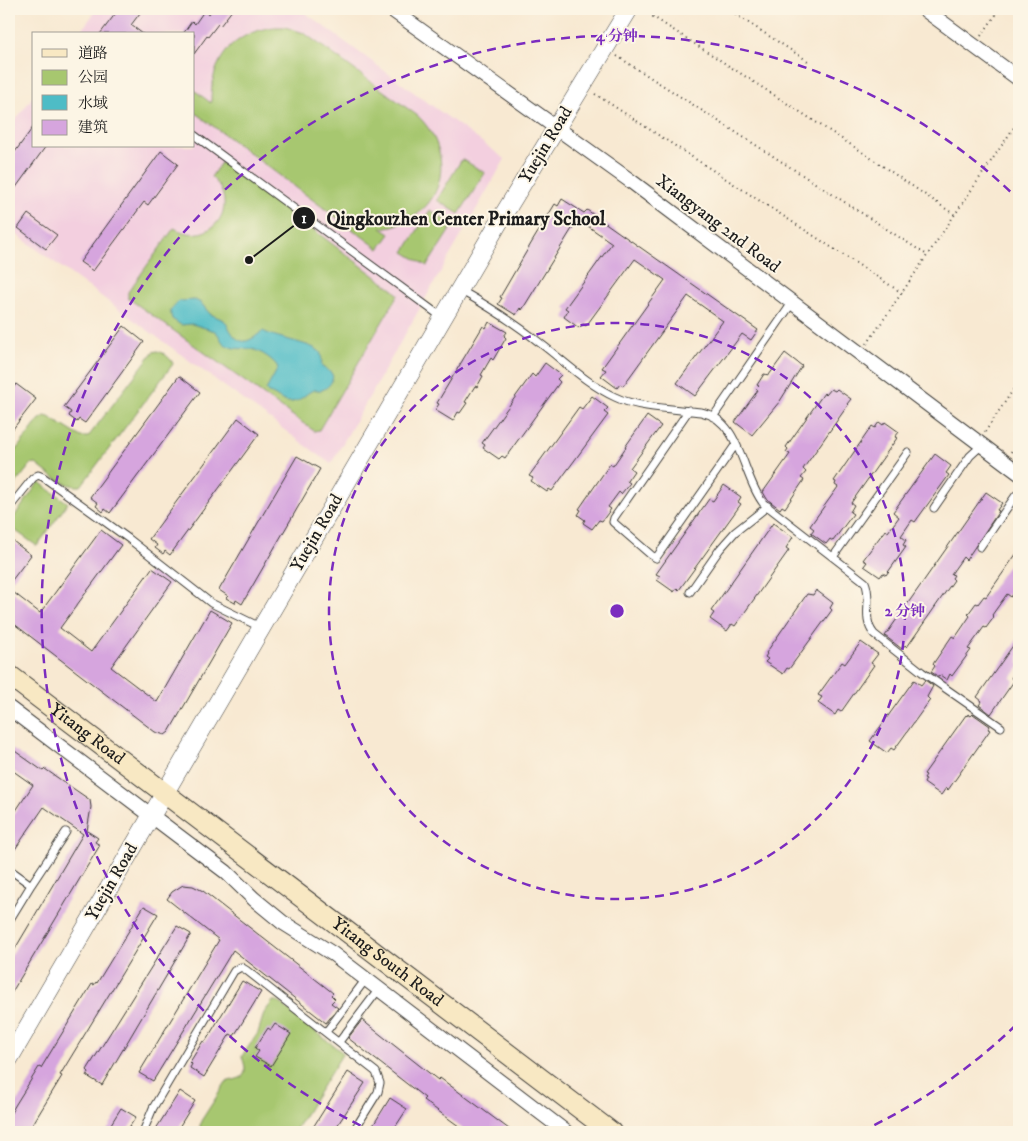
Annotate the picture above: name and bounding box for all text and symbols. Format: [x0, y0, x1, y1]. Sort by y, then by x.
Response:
text: 4 分钟 [595, 27, 638, 46]
legend [32, 32, 195, 148]
text: 道路 [78, 44, 108, 63]
text: 公园 [78, 68, 108, 87]
text: 水域 [78, 94, 108, 113]
street label: Yuejin Road [514, 103, 578, 187]
text: 建筑 [78, 118, 108, 137]
street label: Xiangyang 2nd Road [651, 170, 785, 278]
callout: Qingkouzhen Center Primary School [292, 201, 616, 235]
text: Qingkouzhen Center Primary School [327, 208, 606, 231]
text: 1 [301, 209, 307, 228]
street label: Yuejin Road [286, 490, 348, 576]
centre of rings [608, 602, 626, 620]
text: 2 分钟 [885, 602, 925, 621]
street label: Yitang Road [45, 699, 129, 770]
street label: Yuejin Road [81, 839, 143, 925]
street label: Yitang South Road [327, 913, 448, 1012]

